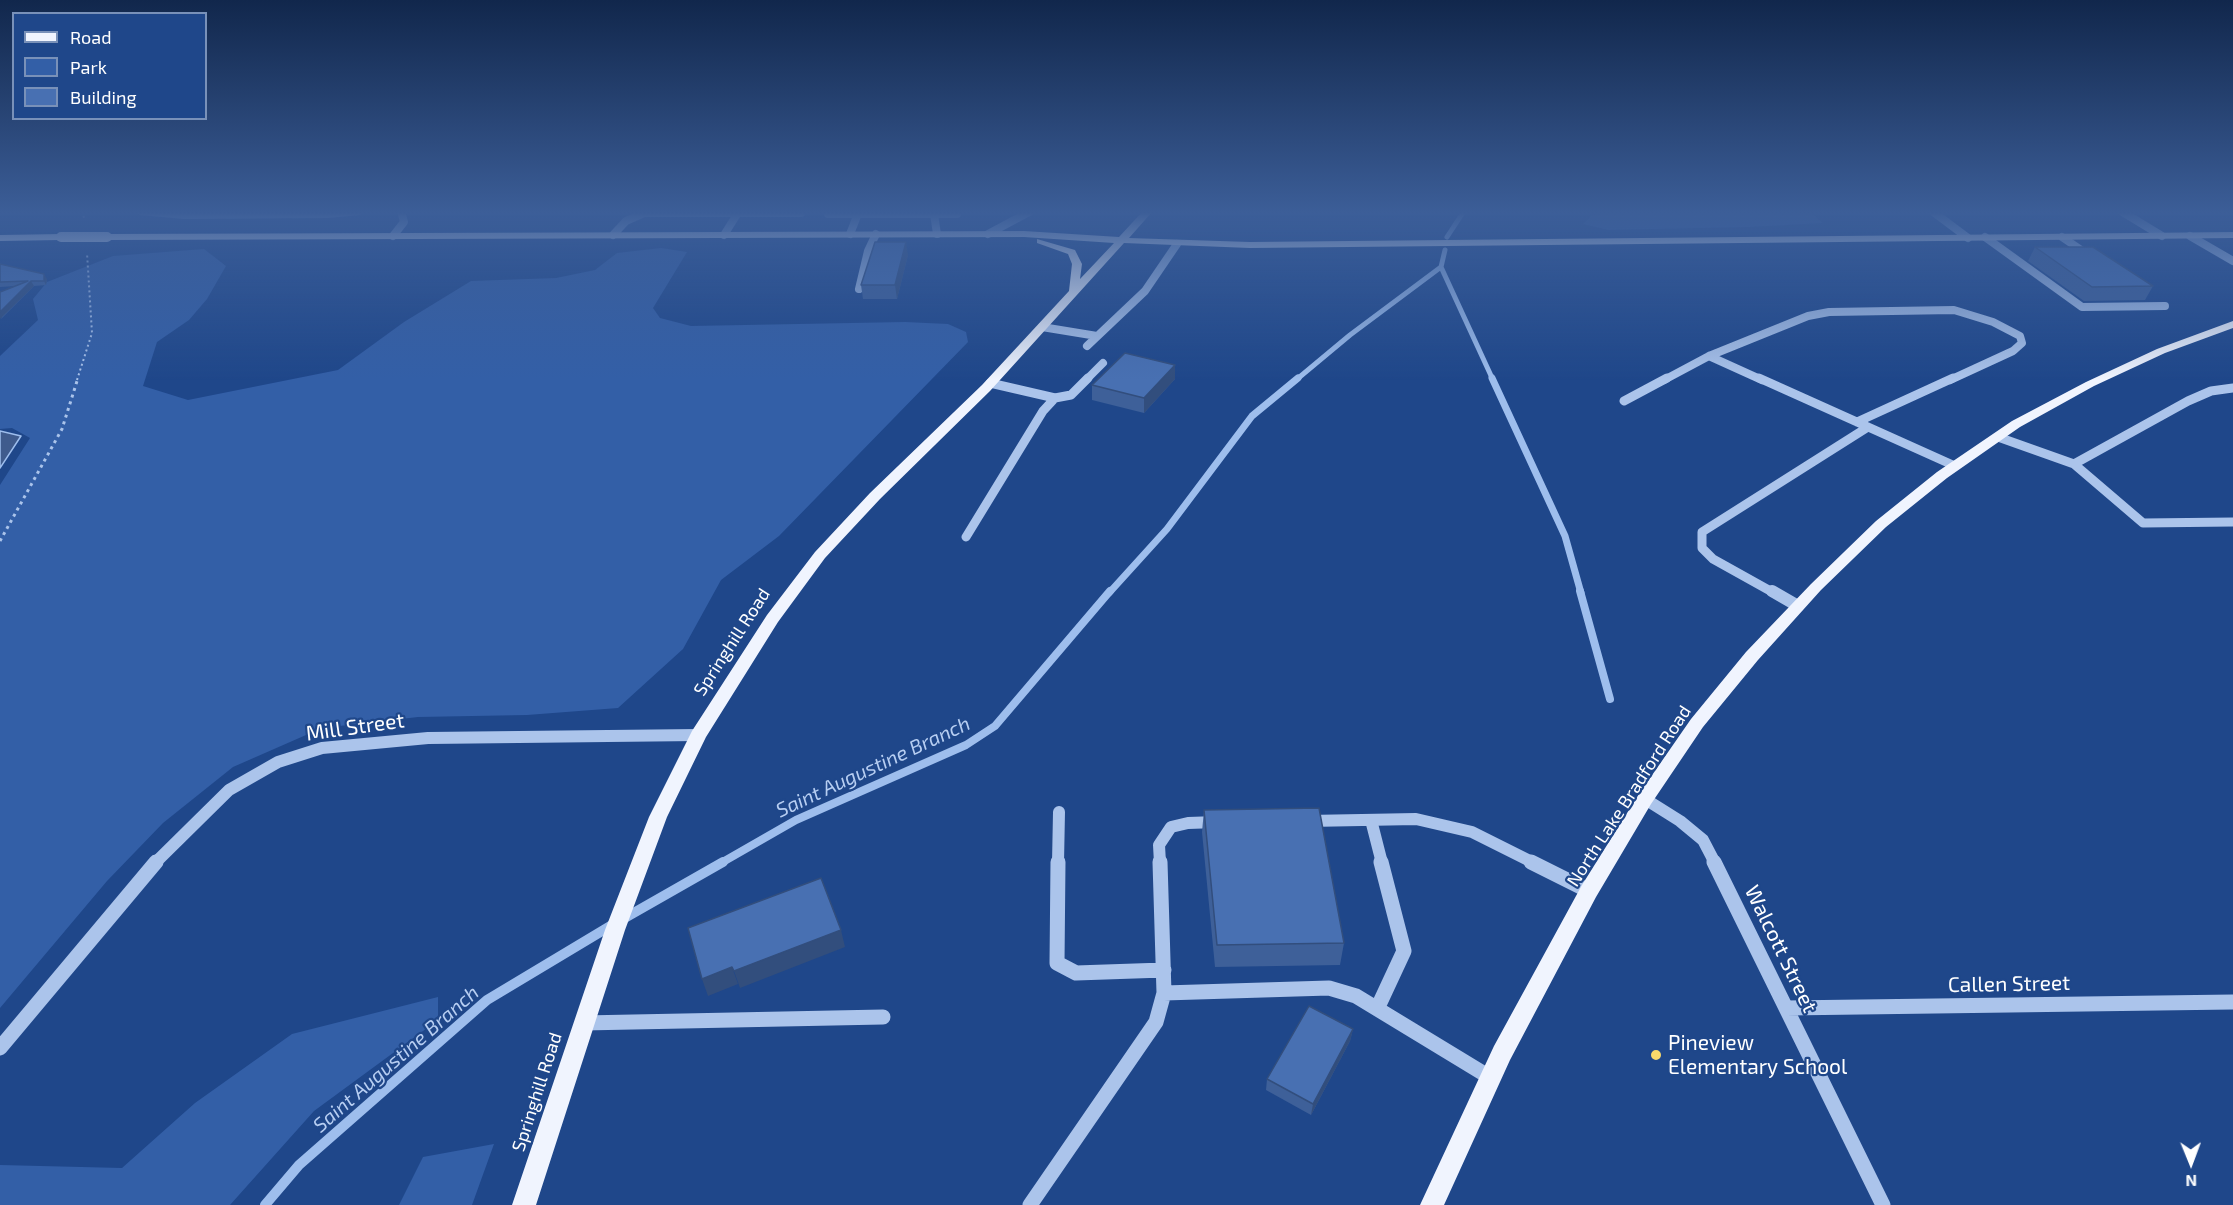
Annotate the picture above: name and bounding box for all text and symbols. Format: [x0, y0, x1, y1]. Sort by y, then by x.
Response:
legend [12, 12, 207, 120]
text: Road [70, 26, 111, 48]
text: Park [70, 56, 107, 78]
text: Building [70, 86, 137, 108]
street label: Springhill Road [689, 584, 775, 700]
street label: North Lake Bradford Road [1562, 701, 1696, 891]
street label: Mill Street [304, 708, 406, 746]
water label: Saint Augustine Branch [772, 711, 974, 823]
street label: Walcott Street [1739, 881, 1823, 1017]
street label: Callen Street [1948, 970, 2070, 998]
water label: Saint Augustine Branch [308, 981, 484, 1137]
street label: Springhill Road [508, 1030, 566, 1154]
place label: Pineview Elementary School [1668, 1030, 1847, 1080]
marker: Pineview Elementary School [1649, 1048, 1663, 1062]
north arrow [2161, 1133, 2221, 1193]
text: N [2185, 1172, 2197, 1191]

